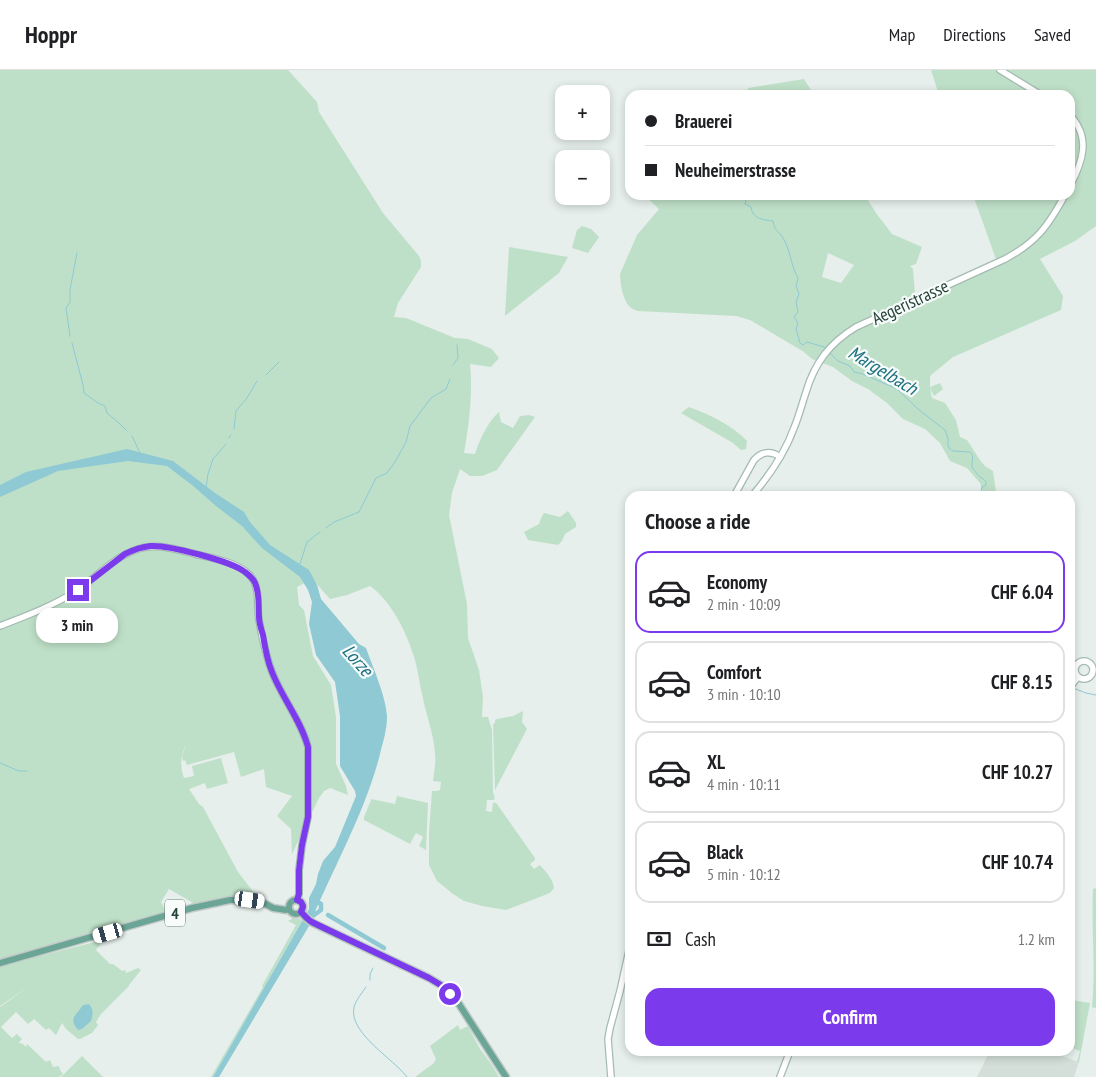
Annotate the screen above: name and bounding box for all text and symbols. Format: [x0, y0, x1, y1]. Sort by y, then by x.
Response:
text: Hoppr [25, 19, 77, 50]
text: Map [889, 23, 915, 46]
text: Directions [943, 23, 1006, 46]
text: Saved [1034, 23, 1071, 46]
map controls [555, 85, 610, 205]
button: + [555, 85, 610, 140]
text: Brauerei [675, 109, 732, 133]
button: − [555, 150, 610, 205]
text: Neuheimerstrasse [675, 158, 796, 182]
street label: Aegeristrasse [868, 274, 952, 330]
water label: Margelbach [844, 340, 923, 401]
text: Choose a ride [645, 507, 750, 535]
icon: car [647, 570, 692, 615]
text: Economy [707, 570, 767, 594]
route end [67, 579, 89, 601]
text: CHF 6.04 [991, 580, 1053, 604]
text: 2 min · 10:09 [707, 594, 781, 614]
callout: 3 min [37, 608, 119, 642]
text: 3 min [61, 615, 93, 635]
water label: Lorze [337, 639, 379, 682]
icon: car [647, 660, 692, 705]
text: Comfort [707, 660, 761, 684]
text: CHF 8.15 [991, 670, 1053, 694]
text: 3 min · 10:10 [707, 684, 781, 704]
icon: car [647, 750, 692, 795]
text: XL [707, 750, 725, 774]
text: CHF 10.27 [982, 760, 1053, 784]
text: 4 min · 10:11 [707, 774, 781, 794]
icon: car [647, 840, 692, 885]
text: Black [707, 840, 743, 864]
text: CHF 10.74 [982, 850, 1053, 874]
text: 5 min · 10:12 [707, 864, 781, 884]
car [234, 890, 265, 910]
road number: 4 [165, 900, 185, 926]
car [91, 922, 124, 944]
icon: cash [645, 925, 673, 953]
text: Cash [685, 927, 716, 951]
text: 1.2 km [1018, 929, 1055, 949]
route start [439, 983, 461, 1005]
button: Confirm [645, 988, 1055, 1046]

